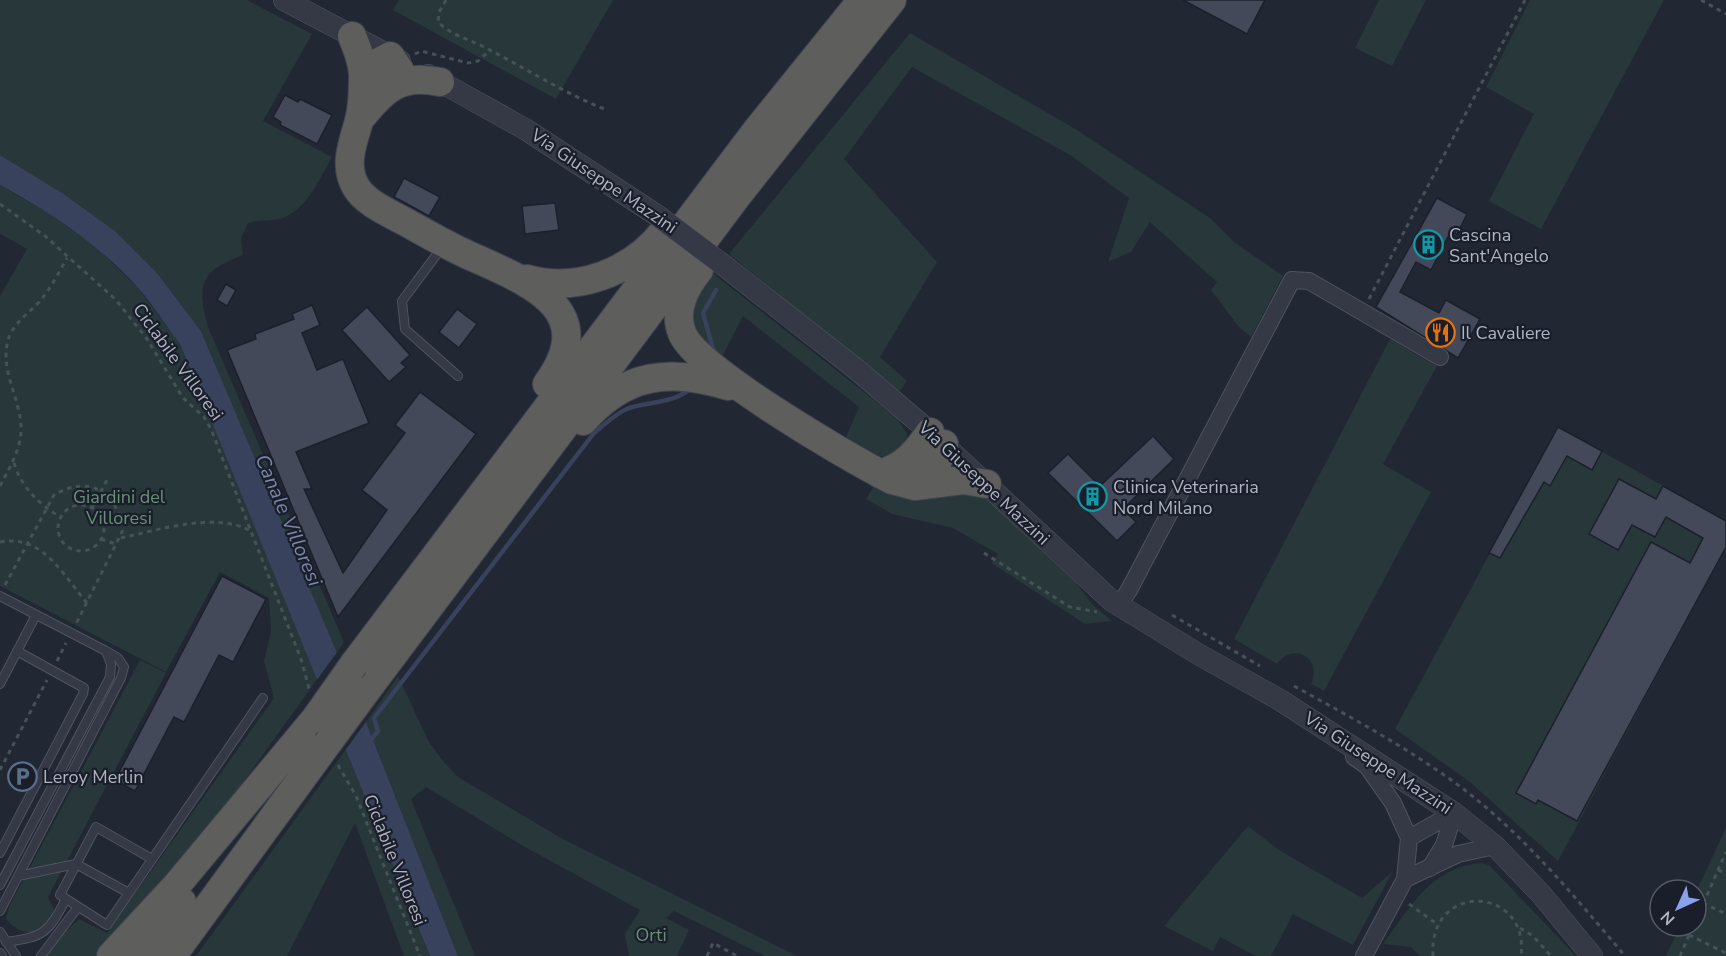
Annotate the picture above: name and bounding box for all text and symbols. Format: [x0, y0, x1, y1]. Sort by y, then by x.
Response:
street label: Via Giuseppe Mazzini [525, 122, 682, 239]
place label: Cascina Sant'Angelo [1449, 223, 1549, 268]
building icon: Cascina Sant'Angelo [1412, 229, 1444, 261]
street label: Ciclabile Villoresi [127, 299, 229, 425]
restaurant icon: Il Cavaliere [1424, 317, 1456, 349]
place label: Il Cavaliere [1461, 321, 1550, 345]
street label: Via Giuseppe Mazzini [912, 415, 1055, 550]
water label: Canale Villoresi [249, 450, 329, 590]
place label: Clinica Veterinaria Nord Milano [1113, 475, 1259, 520]
building icon: Clinica Veterinaria Nord Milano [1076, 481, 1108, 513]
park label: Giardini del Villoresi [73, 485, 166, 530]
street label: Via Giuseppe Mazzini [1299, 706, 1457, 820]
parking icon: Leroy Merlin [6, 761, 38, 793]
place label: Leroy Merlin [43, 765, 143, 789]
street label: Ciclabile Villoresi [358, 791, 432, 929]
north arrow [1648, 878, 1708, 938]
text: N [1656, 906, 1680, 930]
park label: Orti [635, 923, 667, 947]

